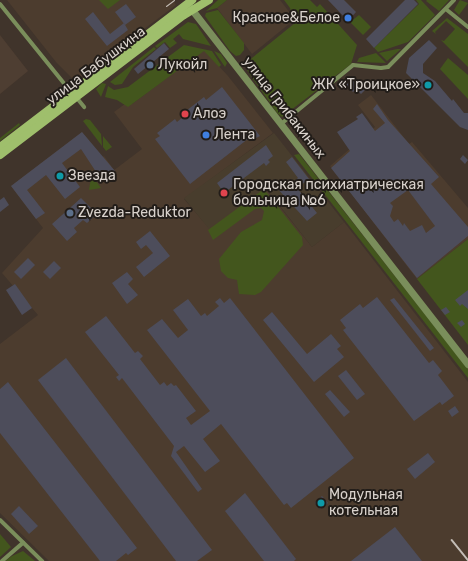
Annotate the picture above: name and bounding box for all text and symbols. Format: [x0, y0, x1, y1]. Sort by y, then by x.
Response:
place label: Красное&Белое [232, 10, 340, 26]
marker: Красное&Белое [343, 13, 353, 23]
street label: улица Бабушкина [43, 23, 149, 109]
street label: улица Грибакиных [239, 54, 329, 162]
place label: Лукойл [158, 57, 207, 73]
marker: Лукойл [145, 60, 155, 70]
place label: ЖК «Троицкое» [312, 77, 420, 93]
marker: ЖК «Троицкое» [423, 80, 433, 90]
place label: Алоэ [193, 106, 226, 122]
marker: Алоэ [180, 109, 190, 119]
place label: Лента [214, 127, 255, 143]
marker: Лента [201, 130, 211, 140]
place label: Звезда [68, 168, 116, 184]
marker: Звезда [55, 171, 65, 181]
place label: Городская психиатрическая больница №6 [233, 177, 424, 210]
marker: Городская психиатрическая больница №6 [218, 187, 230, 199]
place label: Zvezda-Reduktor [78, 205, 191, 221]
marker: Zvezda-Reduktor [65, 208, 75, 218]
place label: Модульная котельная [329, 487, 403, 520]
marker: Модульная котельная [316, 498, 326, 508]

